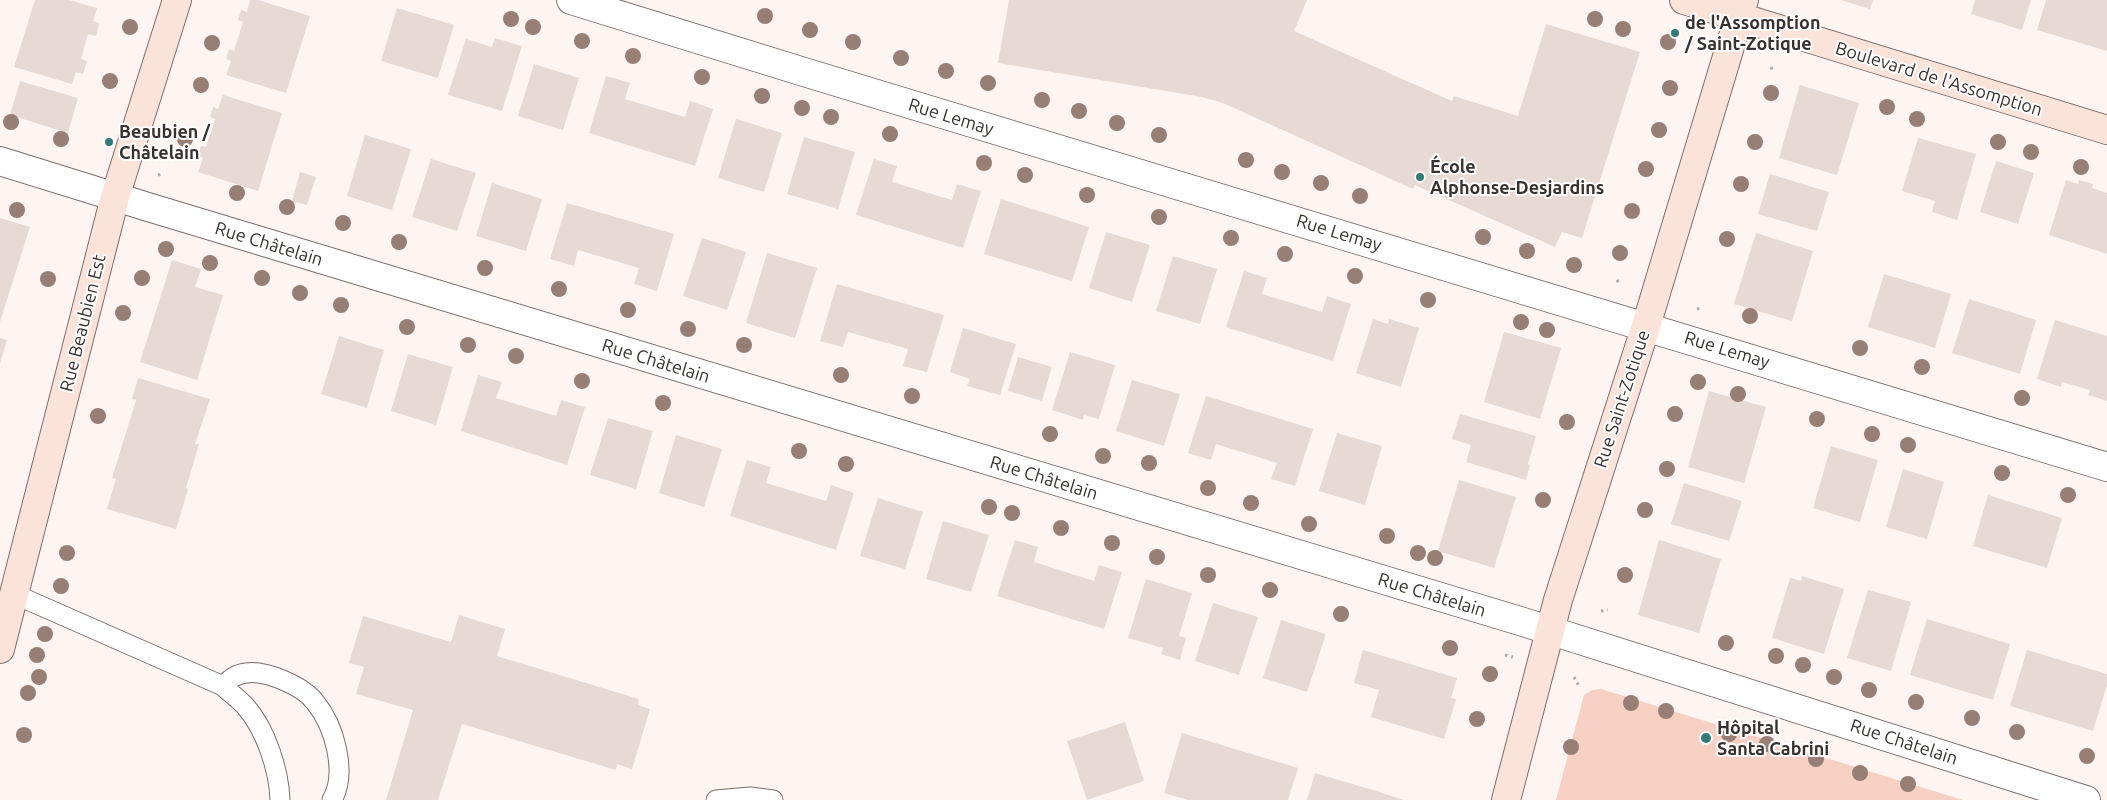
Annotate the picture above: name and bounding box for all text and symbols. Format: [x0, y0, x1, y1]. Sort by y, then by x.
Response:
place label: de l'Assomption / Saint-Zotique [1685, 12, 1820, 54]
marker: de l'Assomption / Saint-Zotique [1669, 27, 1681, 39]
street label: Boulevard de l'Assomption [1833, 37, 2045, 121]
street label: Rue Lemay [906, 94, 996, 140]
place label: Beaubien / Châtelain [119, 121, 210, 163]
marker: Beaubien / Châtelain [103, 136, 115, 148]
place label: École Alphonse-Desjardins [1430, 156, 1604, 198]
marker: École Alphonse-Desjardins [1414, 171, 1426, 183]
street label: Rue Lemay [1294, 210, 1384, 256]
street label: Rue Châtelain [212, 217, 326, 271]
street label: Rue Beaubien Est [56, 252, 110, 394]
street label: Rue Saint-Zotique [1590, 327, 1654, 471]
street label: Rue Lemay [1682, 327, 1772, 373]
street label: Rue Châtelain [599, 334, 713, 388]
street label: Rue Châtelain [987, 451, 1101, 505]
street label: Rue Châtelain [1375, 568, 1489, 622]
street label: Rue Châtelain [1848, 714, 1960, 770]
place label: Hôpital Santa Cabrini [1717, 717, 1829, 760]
marker: Hôpital Santa Cabrini [1699, 731, 1713, 745]

